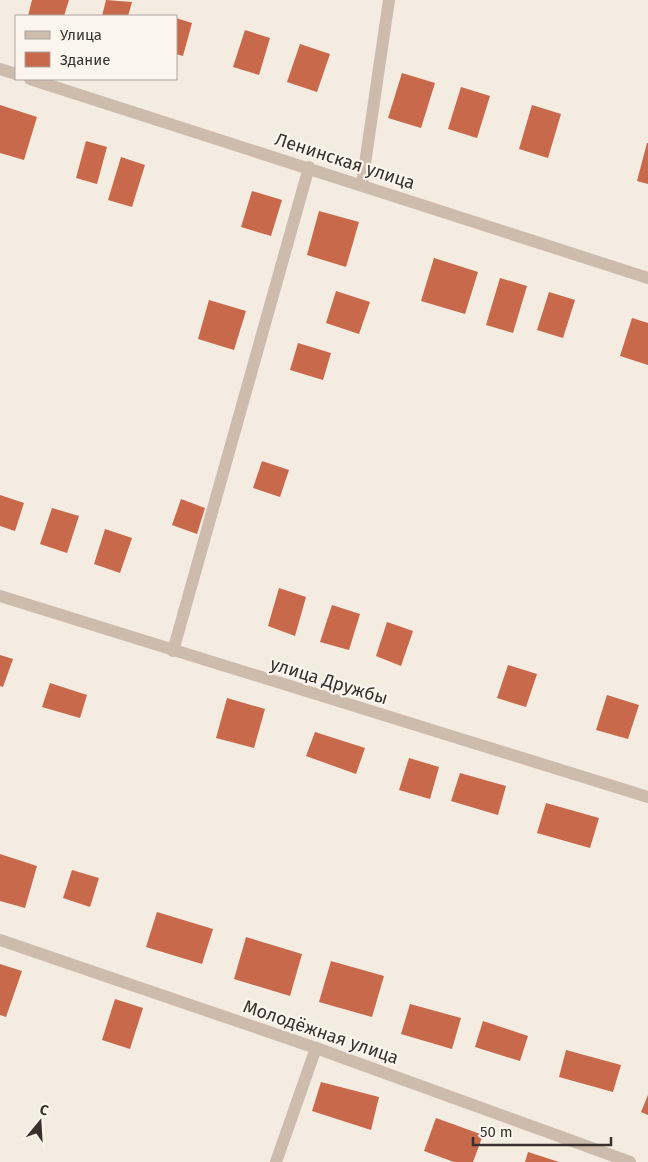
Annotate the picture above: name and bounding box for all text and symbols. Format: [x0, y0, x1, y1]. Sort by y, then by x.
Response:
legend [15, 15, 178, 80]
text: Улица [60, 26, 102, 44]
text: Здание [60, 51, 110, 69]
street label: Ленинская улица [272, 128, 418, 194]
street label: улица Дружбы [267, 653, 391, 709]
street label: Молодёжная улица [240, 995, 402, 1069]
north arrow [15, 1097, 65, 1147]
text: С [37, 1101, 50, 1119]
scale bar [473, 1114, 610, 1146]
text: 50 m [480, 1123, 513, 1141]

